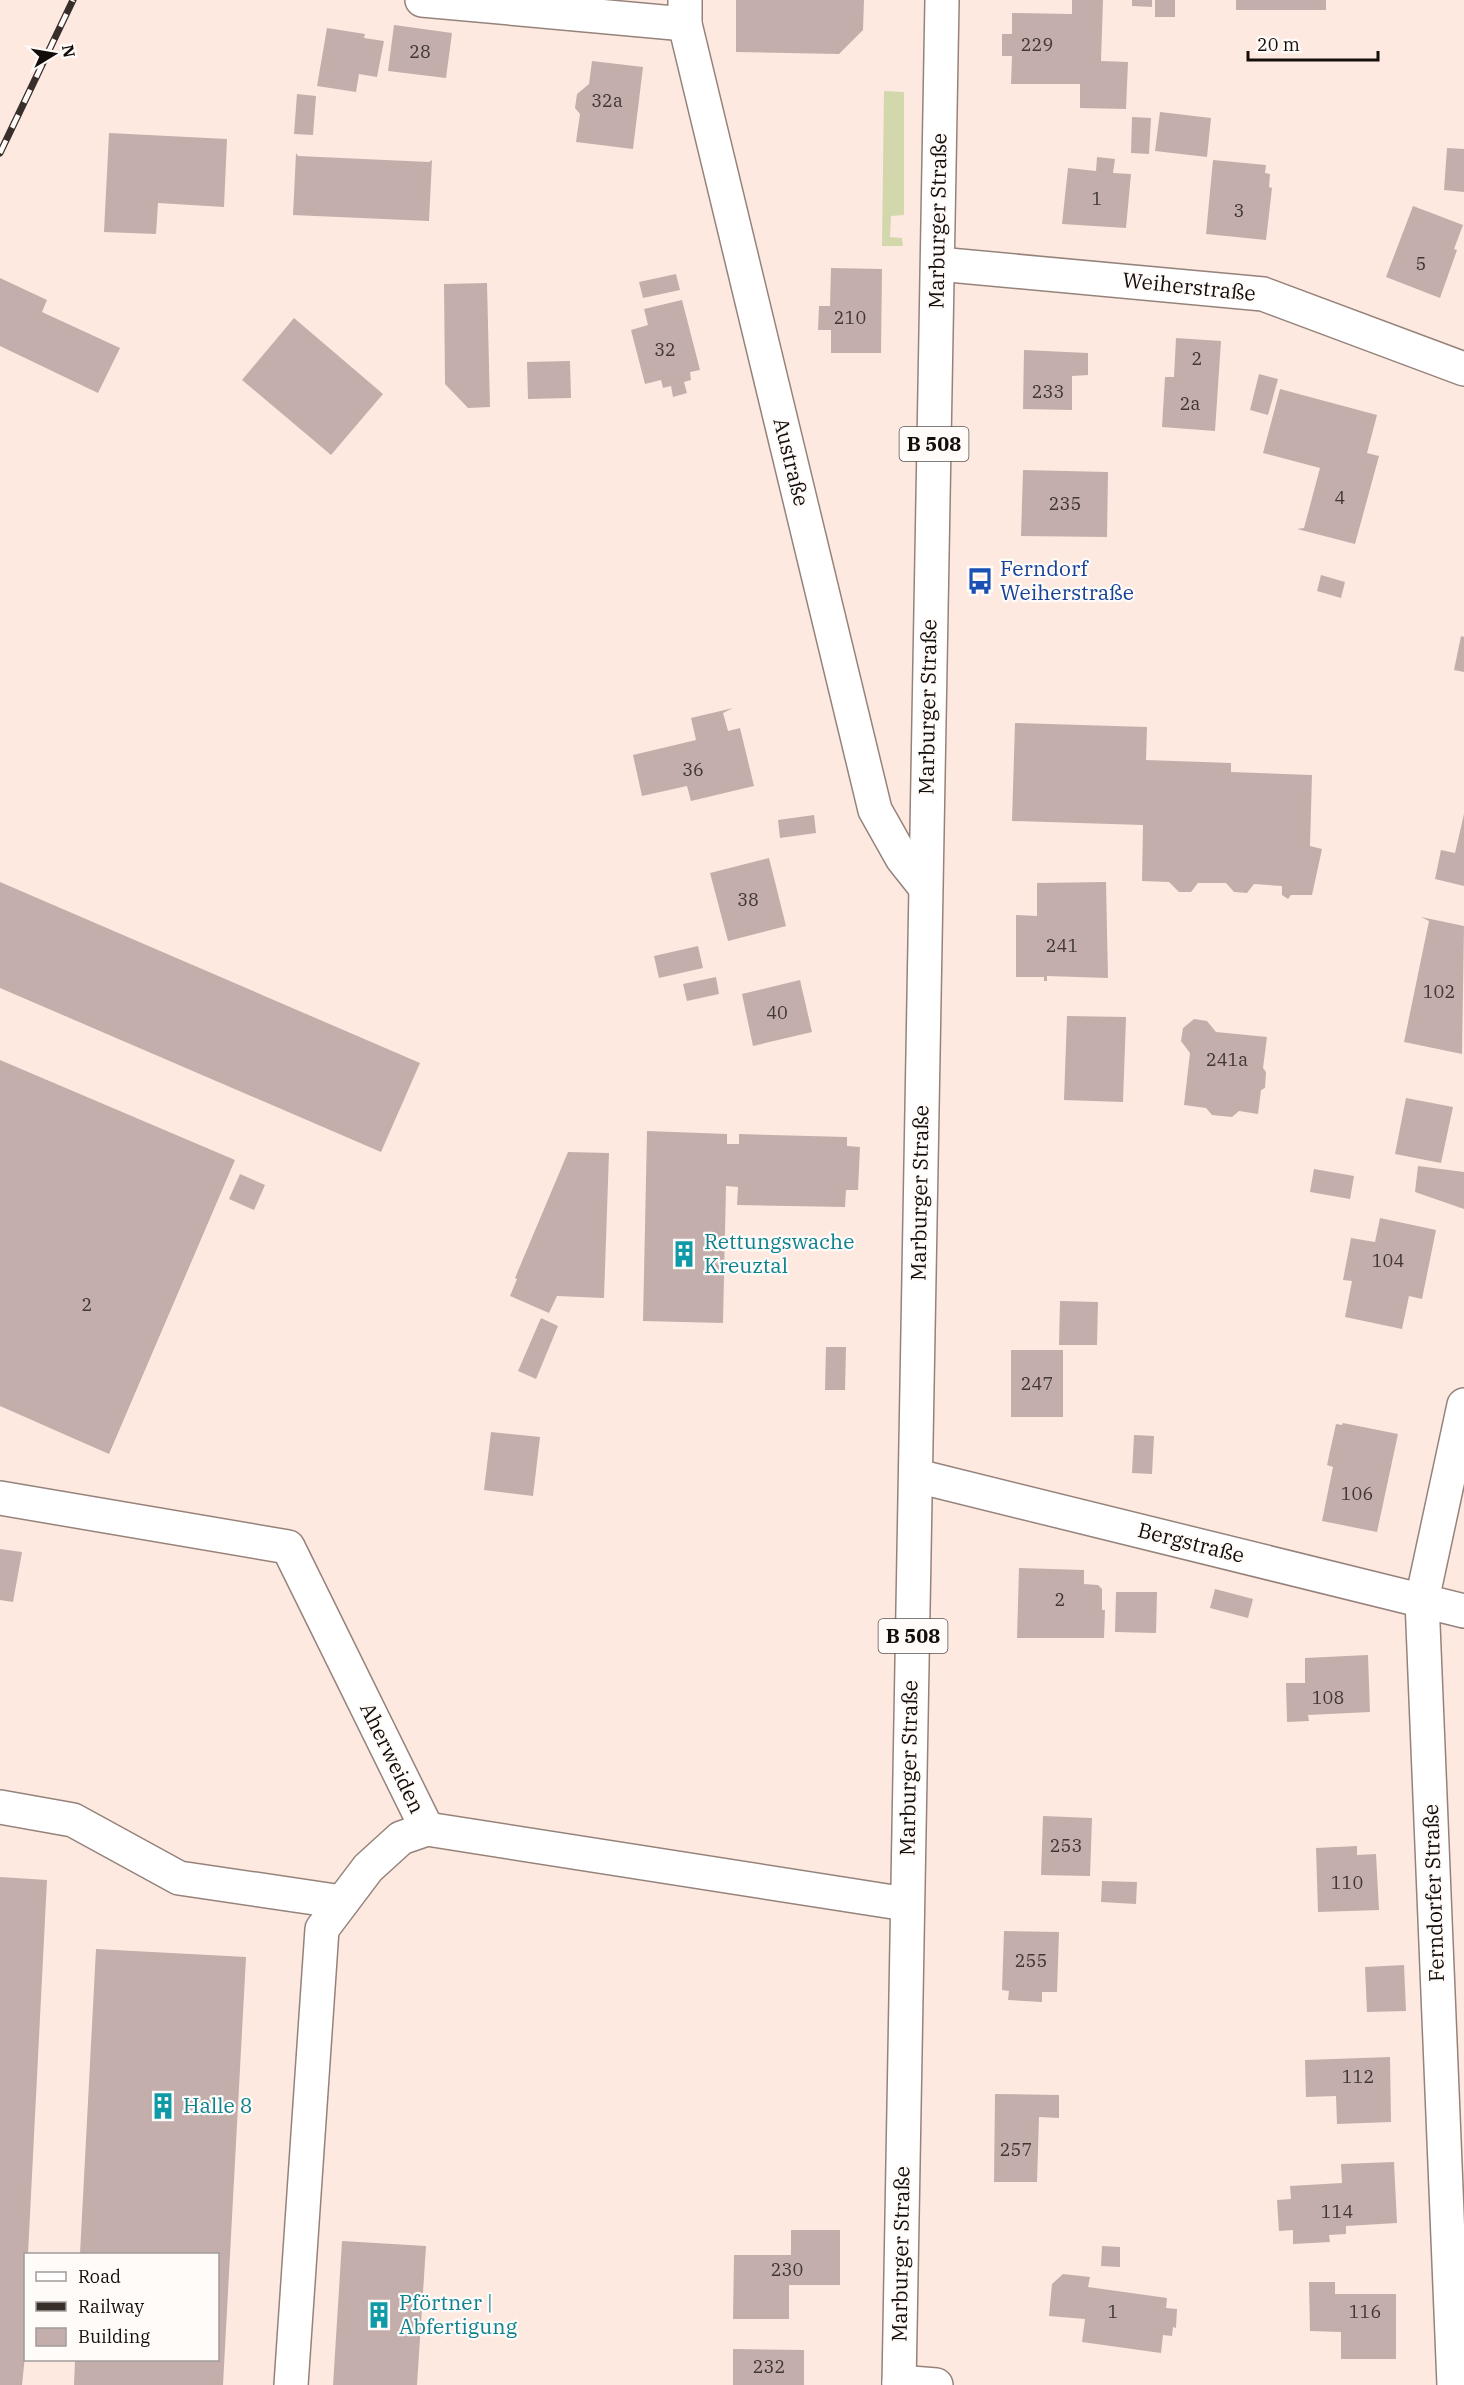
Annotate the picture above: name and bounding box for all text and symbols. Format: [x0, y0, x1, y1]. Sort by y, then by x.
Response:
north arrow [24, 24, 84, 84]
scale bar [1248, 24, 1378, 62]
house number: 229 [1021, 33, 1053, 56]
text: 20 m [1257, 33, 1300, 56]
house number: 28 [409, 40, 431, 63]
text: N [58, 43, 80, 59]
house number: 32a [591, 89, 623, 112]
street label: Marburger Straße [921, 133, 953, 309]
house number: 1 [1092, 187, 1102, 210]
house number: 3 [1234, 199, 1244, 222]
house number: 5 [1416, 252, 1426, 275]
street label: Weiherstraße [1121, 265, 1257, 307]
house number: 210 [834, 306, 866, 329]
house number: 32 [654, 338, 676, 361]
house number: 2 [1192, 347, 1202, 370]
house number: 233 [1032, 380, 1064, 403]
house number: 2a [1180, 392, 1200, 415]
street label: Austraße [767, 415, 816, 509]
road number: B 508 [900, 427, 968, 461]
house number: 4 [1335, 486, 1345, 509]
house number: 235 [1049, 492, 1081, 515]
place label: Ferndorf Weiherstraße [1000, 554, 1134, 606]
bus stop icon: Ferndorf Weiherstraße [965, 566, 995, 596]
street label: Marburger Straße [911, 619, 943, 795]
house number: 36 [682, 758, 704, 781]
house number: 38 [737, 888, 759, 911]
house number: 241 [1046, 934, 1078, 957]
house number: 102 [1423, 980, 1455, 1003]
house number: 40 [766, 1001, 788, 1024]
house number: 241a [1206, 1048, 1248, 1071]
street label: Marburger Straße [903, 1105, 935, 1281]
place label: Rettungswache Kreuztal [704, 1227, 854, 1279]
building icon: Rettungswache Kreuztal [669, 1239, 699, 1269]
house number: 104 [1372, 1249, 1404, 1272]
house number: 2 [82, 1293, 92, 1316]
house number: 247 [1021, 1372, 1053, 1395]
house number: 106 [1341, 1482, 1373, 1505]
street label: Bergstraße [1135, 1515, 1248, 1569]
house number: 2 [1055, 1588, 1065, 1611]
road number: B 508 [878, 1619, 948, 1653]
street label: Marburger Straße [892, 1680, 924, 1856]
house number: 108 [1312, 1686, 1344, 1709]
street label: Aherweiden [354, 1698, 432, 1818]
street label: Ferndorfer Straße [1416, 1803, 1450, 1983]
house number: 253 [1050, 1834, 1082, 1857]
house number: 110 [1331, 1871, 1363, 1894]
house number: 255 [1015, 1949, 1047, 1972]
house number: 112 [1342, 2065, 1374, 2088]
building icon: Halle 8 [148, 2091, 178, 2121]
place label: Halle 8 [183, 2091, 252, 2119]
house number: 257 [1000, 2138, 1032, 2161]
street label: Marburger Straße [884, 2166, 916, 2342]
house number: 114 [1321, 2200, 1353, 2223]
legend [24, 2253, 219, 2361]
house number: 230 [771, 2258, 803, 2281]
text: Road [78, 2265, 121, 2288]
place label: Pförtner | Abfertigung [399, 2288, 518, 2340]
text: Railway [78, 2295, 144, 2318]
building icon: Pförtner | Abfertigung [364, 2300, 394, 2330]
house number: 1 [1108, 2300, 1118, 2323]
house number: 116 [1349, 2300, 1381, 2323]
text: Building [78, 2325, 150, 2348]
house number: 232 [753, 2355, 785, 2378]

